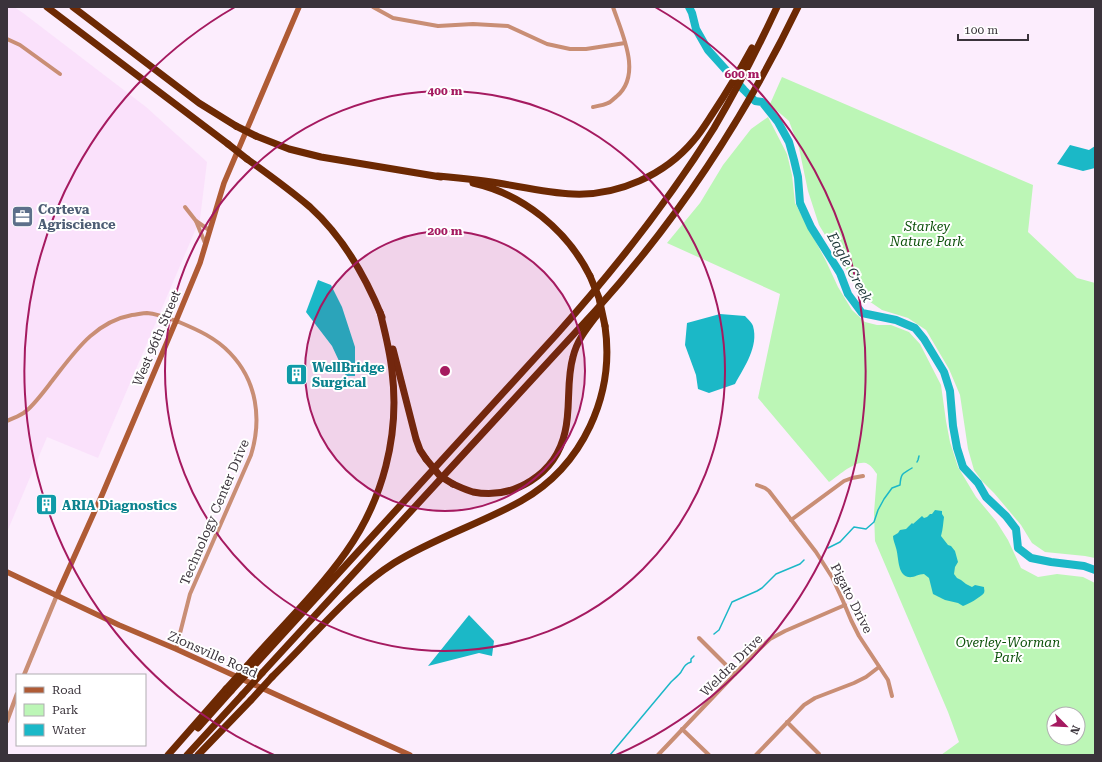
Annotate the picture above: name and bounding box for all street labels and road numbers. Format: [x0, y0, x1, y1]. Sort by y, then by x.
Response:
street label: West 96th Street [130, 288, 183, 388]
street label: Technology Center Drive [177, 437, 252, 587]
street label: Pigato Drive [827, 561, 876, 636]
street label: Zionsville Road [166, 628, 261, 681]
street label: Weldra Drive [697, 631, 765, 699]

